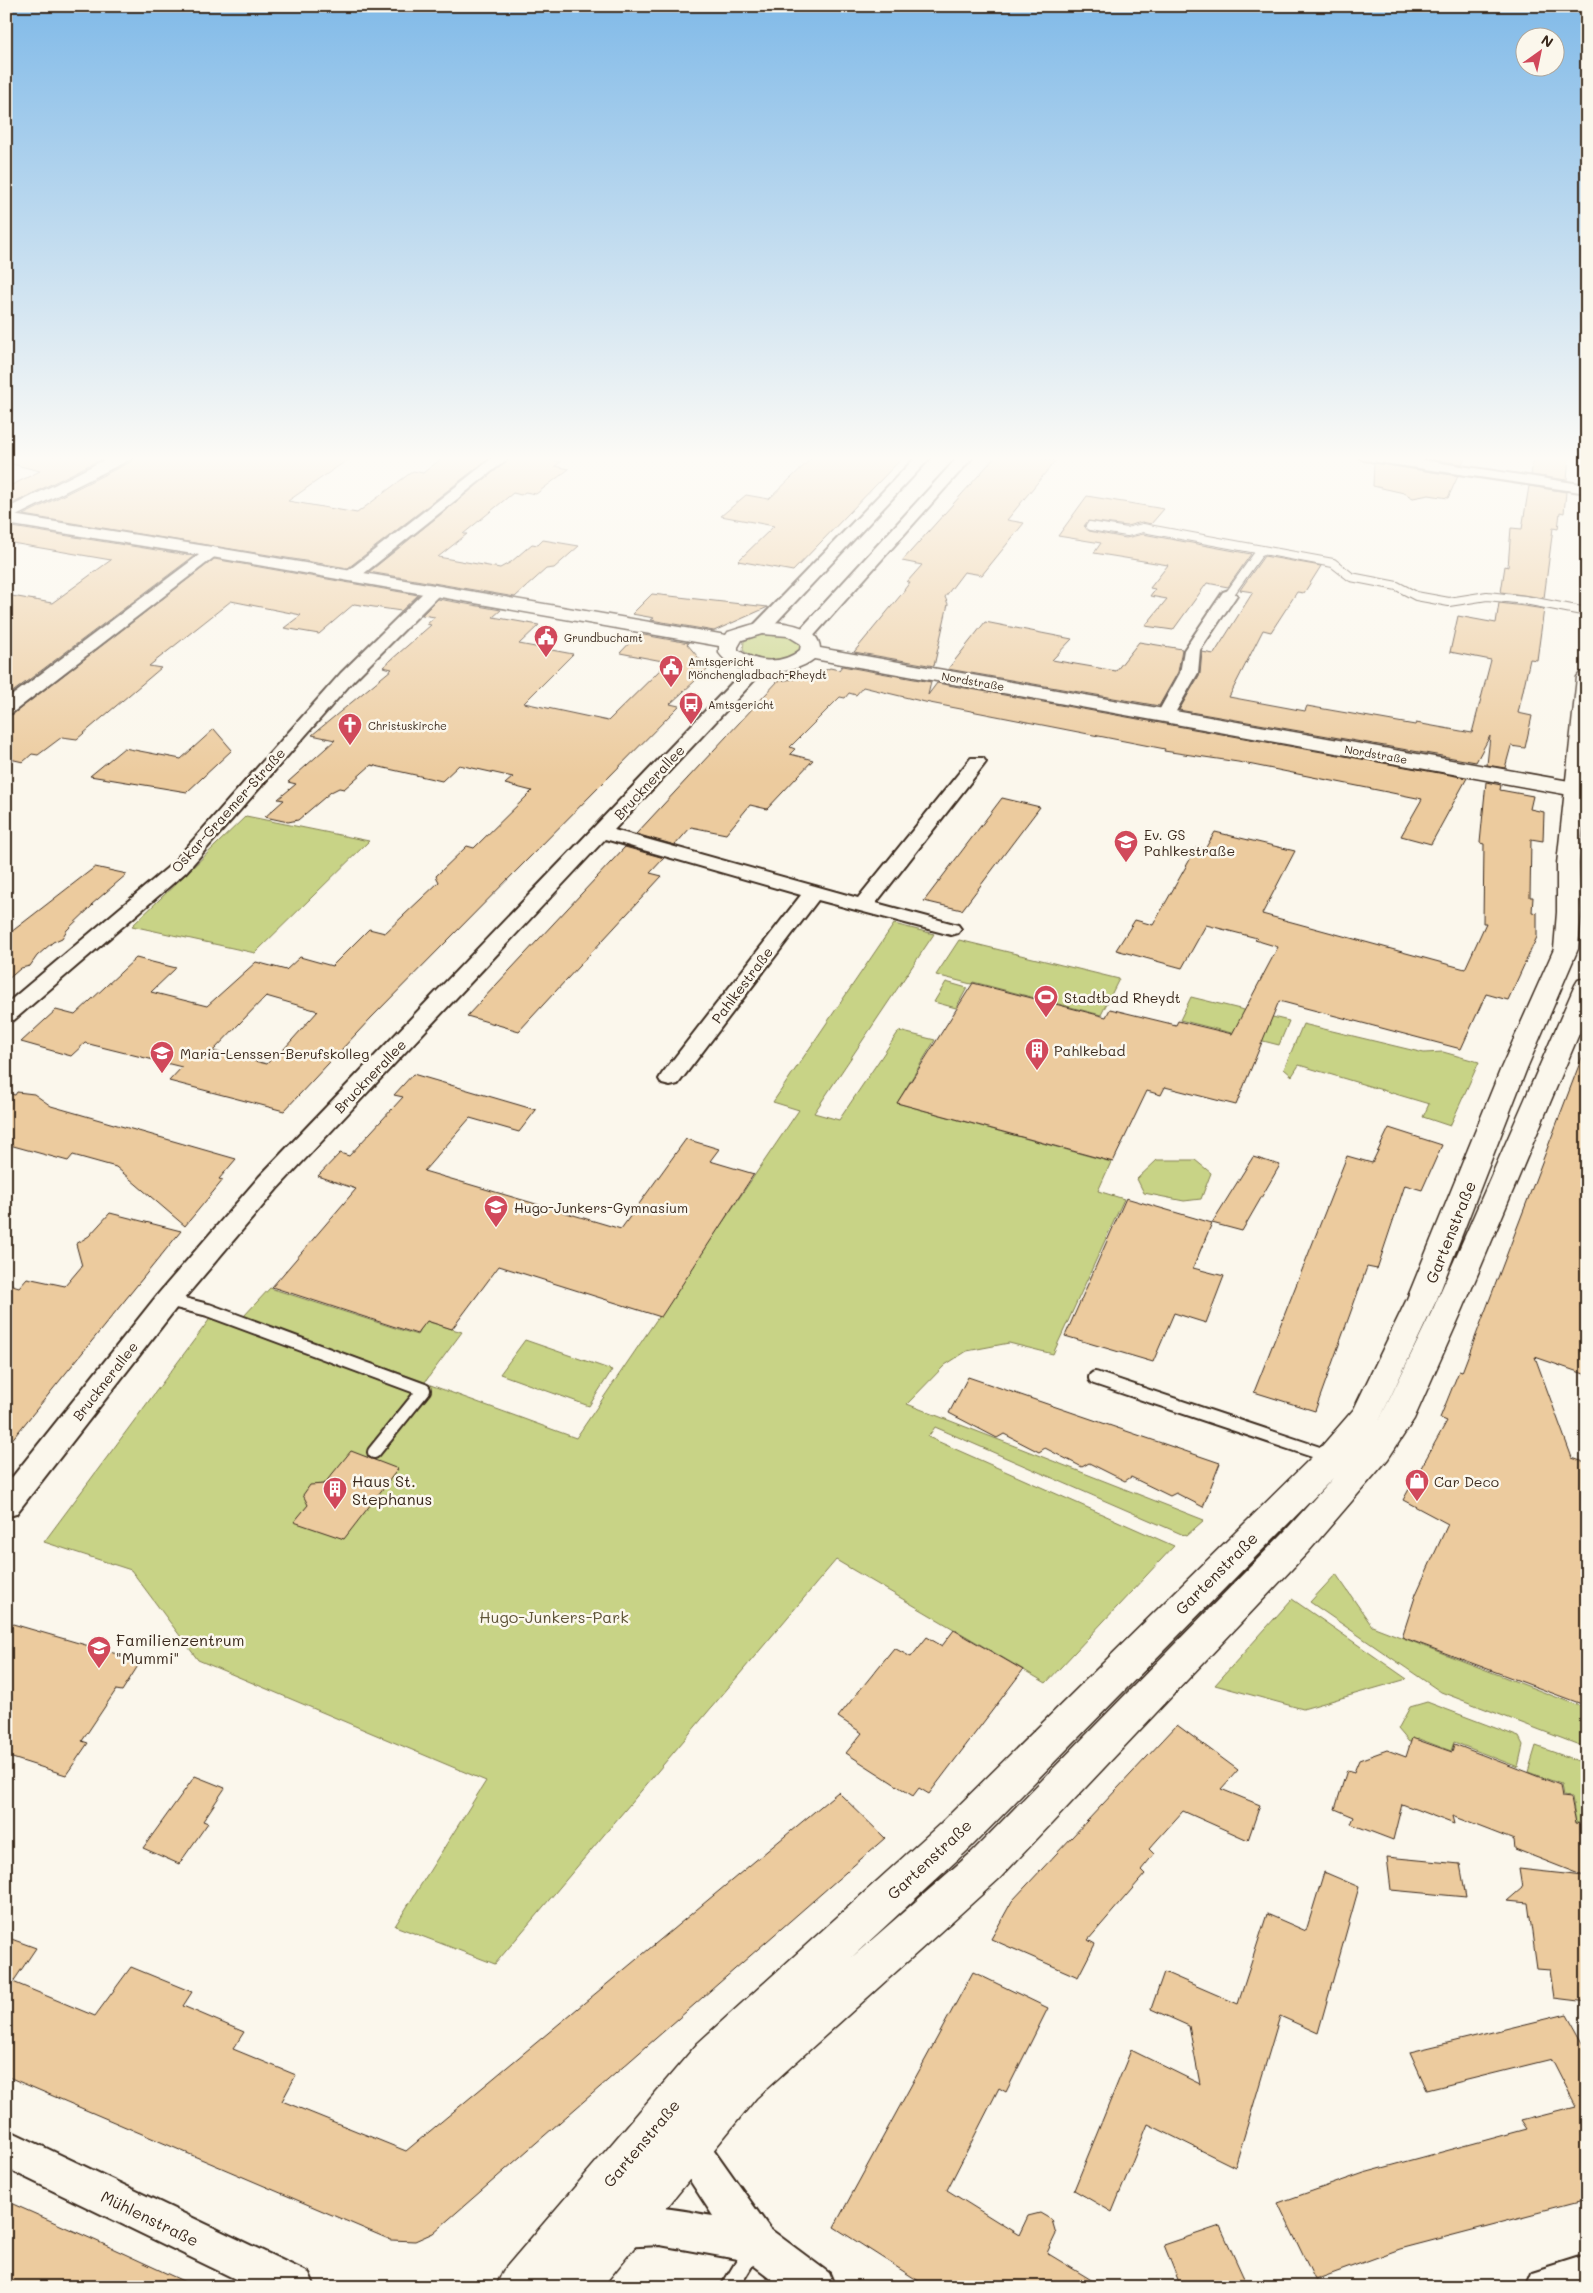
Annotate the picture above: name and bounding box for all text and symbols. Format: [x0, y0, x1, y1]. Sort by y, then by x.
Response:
north arrow [1516, 28, 1566, 78]
text: N [1538, 30, 1557, 52]
public building icon: Grundbuchamt [533, 624, 559, 658]
place label: Grundbuchamt [564, 630, 643, 645]
public building icon: Amtsgericht Mönchengladbach-Rheydt [658, 654, 684, 688]
place label: Amtsgericht Mönchengladbach-Rheydt [688, 654, 827, 682]
street label: Nordstraße [940, 668, 1006, 694]
bus stop icon: Amtsgericht [678, 691, 704, 725]
place label: Amtsgericht [708, 697, 774, 712]
church icon: Christuskirche [337, 712, 363, 746]
place label: Christuskirche [368, 718, 447, 733]
street label: Brucknerallee [609, 741, 689, 823]
street label: Nordstraße [1343, 741, 1409, 767]
street label: Oskar-Graemer-Straße [167, 743, 289, 877]
place label: Ev. GS Pahlkestraße [1144, 825, 1235, 860]
school or university icon: Ev. GS Pahlkestraße [1113, 829, 1139, 863]
street label: Pahlkestraße [707, 943, 777, 1027]
sports icon: Stadtbad Rheydt [1033, 984, 1059, 1018]
place label: Stadtbad Rheydt [1064, 988, 1181, 1007]
street label: Brucknerallee [330, 1035, 410, 1117]
building icon: Pahlkebad [1024, 1037, 1050, 1071]
school or university icon: Maria-Lenssen-Berufskolleg [149, 1040, 175, 1074]
place label: Pahlkebad [1054, 1041, 1125, 1060]
place label: Maria-Lenssen-Berufskolleg [180, 1044, 369, 1063]
street label: Gartenstraße [1420, 1178, 1480, 1286]
school or university icon: Hugo-Junkers-Gymnasium [483, 1194, 509, 1228]
place label: Hugo-Junkers-Gymnasium [514, 1198, 688, 1217]
street label: Brucknerallee [68, 1337, 142, 1425]
shop icon: Car Deco [1404, 1468, 1430, 1502]
place label: Haus St. Stephanus [352, 1470, 432, 1509]
place label: Car Deco [1434, 1472, 1499, 1491]
building icon: Haus St. Stephanus [322, 1476, 348, 1510]
street label: Gartenstraße [1170, 1527, 1262, 1619]
park label: Hugo-Junkers-Park [479, 1606, 629, 1627]
place label: Familienzentrum "Mummi" [116, 1629, 244, 1668]
school or university icon: Familienzentrum "Mummi" [86, 1635, 112, 1669]
street label: Gartenstraße [882, 1814, 976, 1904]
street label: Gartenstraße [598, 2095, 684, 2191]
street label: Mühlenstraße [98, 2185, 202, 2251]

